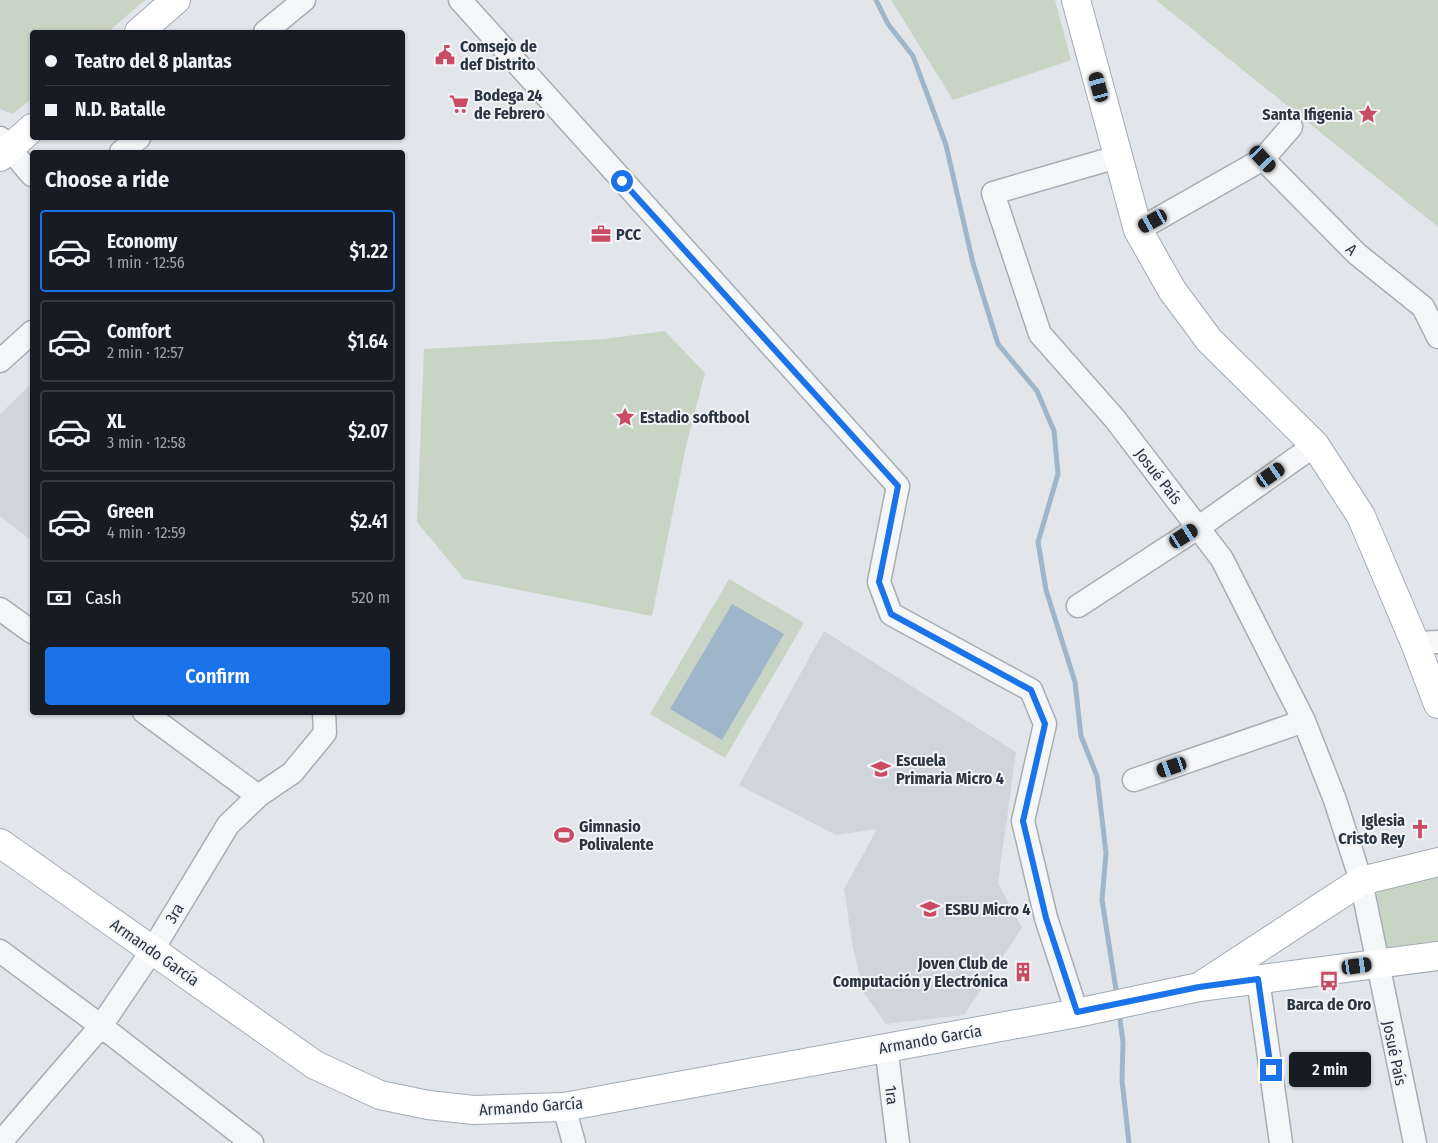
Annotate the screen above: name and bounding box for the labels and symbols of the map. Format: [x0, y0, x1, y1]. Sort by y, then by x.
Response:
place label: Comsejo de def Distrito [460, 37, 537, 74]
public building icon: Comsejo de def Distrito [434, 44, 456, 66]
car [1087, 71, 1110, 103]
place label: Bodega 24 de Febrero [474, 86, 545, 123]
supermarket icon: Bodega 24 de Febrero [448, 93, 470, 115]
place icon: Santa Ifigenia [1357, 103, 1379, 125]
place label: Santa Ifigenia [1262, 105, 1353, 124]
car [1247, 143, 1278, 175]
route start [611, 170, 633, 192]
car [1136, 207, 1169, 235]
office icon: PCC [590, 223, 612, 245]
place label: PCC [616, 225, 642, 244]
street label: A [1342, 240, 1362, 260]
place icon: Estadio softbool [614, 406, 636, 428]
place label: Estadio softbool [640, 408, 750, 427]
street label: Josué País [1131, 444, 1186, 508]
car [1254, 460, 1287, 490]
car [1167, 522, 1200, 550]
place label: Escuela Primaria Micro 4 [896, 751, 1004, 788]
car [1155, 755, 1188, 779]
school or university icon: Escuela Primaria Micro 4 [870, 758, 892, 780]
place label: Iglesia Cristo Rey [1338, 811, 1405, 848]
place label: Gimnasio Polivalente [579, 817, 654, 854]
church icon: Iglesia Cristo Rey [1409, 818, 1431, 840]
sports icon: Gimnasio Polivalente [553, 824, 575, 846]
school or university icon: ESBU Micro 4 [919, 898, 941, 920]
street label: 3ra [161, 900, 188, 927]
place label: ESBU Micro 4 [945, 900, 1031, 919]
street label: Armando García [107, 915, 203, 990]
place label: Joven Club de Computación y Electrónica [833, 954, 1008, 991]
car [1341, 956, 1372, 976]
building icon: Joven Club de Computación y Electrónica [1012, 961, 1034, 983]
bus stop icon: Barca de Oro [1318, 970, 1340, 992]
place label: Barca de Oro [1287, 995, 1372, 1014]
street label: Josué País [1378, 1019, 1411, 1087]
street label: Armando García [877, 1021, 983, 1058]
callout: 2 min [1288, 1052, 1371, 1088]
route end [1260, 1059, 1282, 1081]
street label: 1ra [881, 1084, 902, 1106]
street label: Armando García [478, 1093, 584, 1120]

